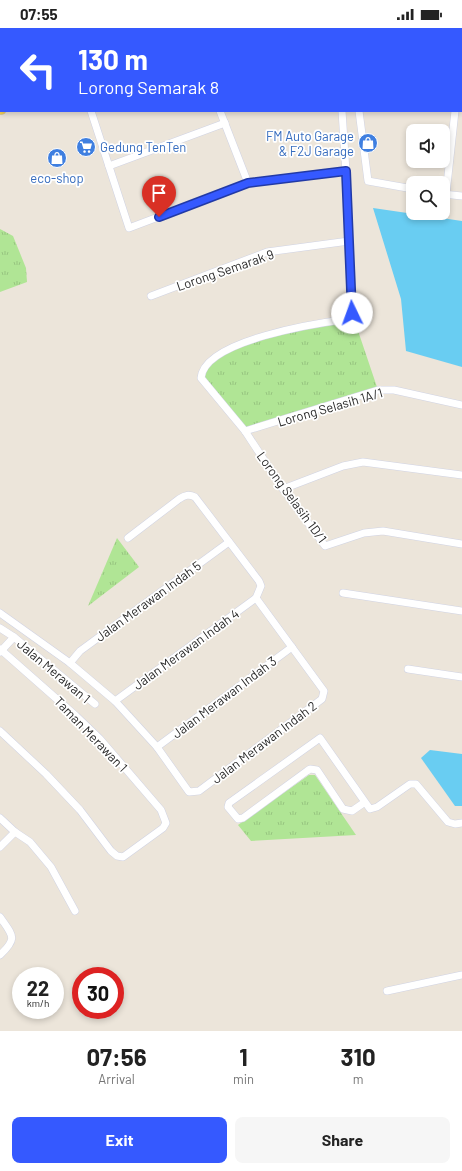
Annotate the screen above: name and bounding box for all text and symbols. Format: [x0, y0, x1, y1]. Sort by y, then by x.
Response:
text: 07:55 [20, 5, 58, 23]
text: 130 m [78, 42, 148, 76]
icon: left [12, 44, 64, 96]
text: Lorong Semarak 8 [78, 76, 219, 98]
map controls [406, 124, 450, 220]
button: sound [406, 124, 450, 168]
place label: FM Auto Garage & F2J Garage [266, 128, 354, 159]
shop icon: FM Auto Garage & F2J Garage [357, 132, 379, 154]
supermarket icon: Gedung TenTen [75, 136, 97, 158]
place label: Gedung TenTen [100, 139, 186, 155]
shop icon: eco-shop [46, 147, 68, 169]
place label: eco-shop [30, 170, 84, 186]
pin [142, 176, 176, 217]
button: search [406, 176, 450, 220]
icon: arrive [148, 182, 170, 204]
street label: Lorong Semarak 9 [174, 246, 276, 294]
position arrow [331, 292, 373, 334]
street label: Lorong Selasih 1A/1 [276, 384, 384, 430]
street label: Lorong Selasih 1D/1 [254, 448, 330, 546]
street label: Jalan Merawan Indah 5 [92, 557, 204, 645]
street label: Jalan Merawan Indah 4 [130, 605, 242, 693]
street label: Jalan Merawan 1 [14, 636, 94, 706]
street label: Jalan Merawan Indah 3 [169, 652, 279, 742]
street label: Taman Merawan 1 [51, 693, 131, 775]
street label: Jalan Merawan Indah 2 [208, 697, 320, 787]
speed limit sign: 30 [72, 967, 124, 1019]
text: 22 [27, 976, 49, 1000]
text: km/h [27, 997, 49, 1009]
text: 07:56 [86, 1042, 147, 1071]
text: 1 [239, 1042, 248, 1071]
text: 310 [341, 1042, 376, 1071]
text: Arrival [98, 1071, 135, 1087]
text: min [233, 1071, 254, 1087]
text: m [353, 1071, 363, 1087]
button: Exit [12, 1117, 227, 1163]
button: Share [235, 1117, 450, 1163]

